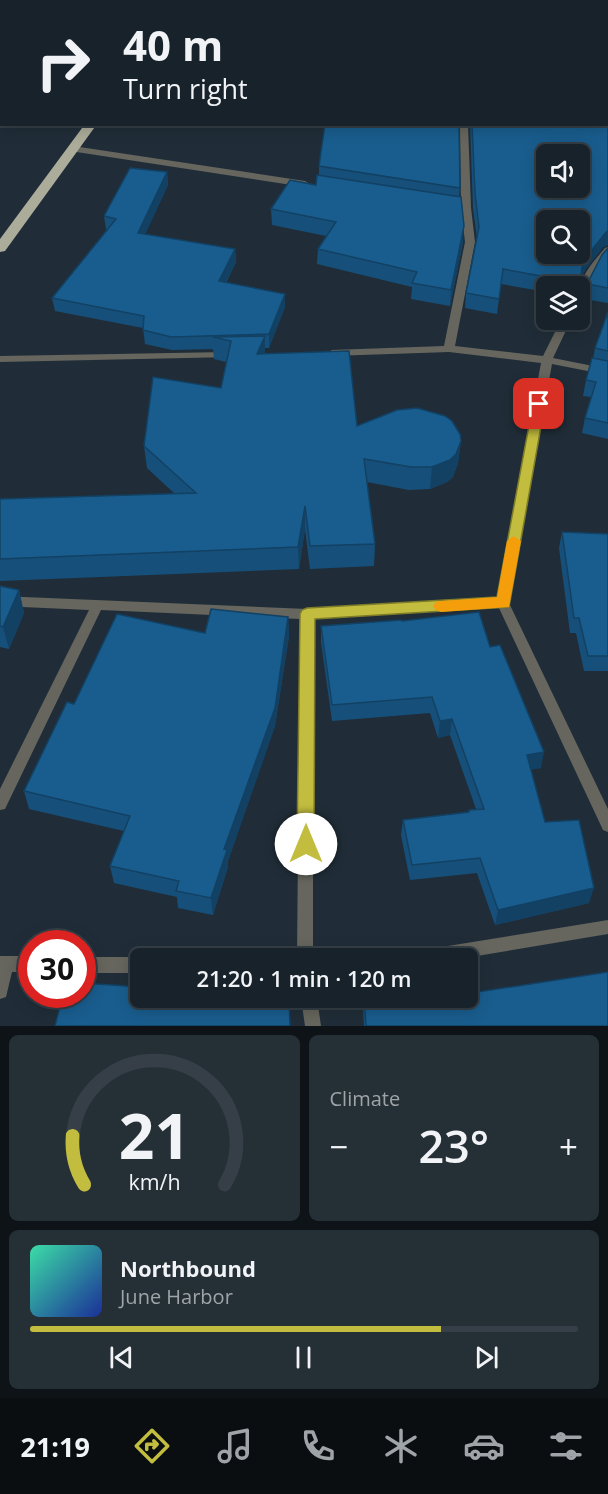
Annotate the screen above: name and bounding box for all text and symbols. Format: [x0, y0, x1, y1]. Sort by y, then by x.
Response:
text: 40 m [123, 16, 223, 73]
icon: right [24, 24, 102, 102]
text: Turn right [123, 70, 248, 107]
map controls [536, 144, 590, 330]
button: sound [536, 144, 590, 198]
button: search [536, 210, 590, 264]
button: layers [536, 276, 590, 330]
pin [513, 378, 564, 429]
icon: arrive [522, 387, 555, 420]
position arrow [274, 812, 338, 876]
speed limit sign: 30 [18, 930, 96, 1008]
text: 21:20 · 1 min · 120 m [196, 963, 412, 993]
text: Climate [330, 1085, 400, 1112]
text: 21 [119, 1092, 190, 1177]
text: 23° [418, 1115, 489, 1176]
text: − [330, 1124, 348, 1169]
text: + [559, 1124, 578, 1169]
text: km/h [128, 1167, 180, 1196]
text: Northbound [120, 1253, 256, 1283]
text: June Harbor [120, 1283, 233, 1310]
icon: previous [105, 1341, 138, 1374]
icon: pause [287, 1341, 320, 1374]
icon: next [470, 1341, 503, 1374]
icon: directions [131, 1425, 173, 1467]
icon: music [214, 1425, 256, 1467]
icon: phone [297, 1425, 339, 1467]
icon: climate [380, 1425, 422, 1467]
icon: car [463, 1425, 505, 1467]
icon: filters [545, 1425, 587, 1467]
text: 21:19 [20, 1428, 90, 1465]

